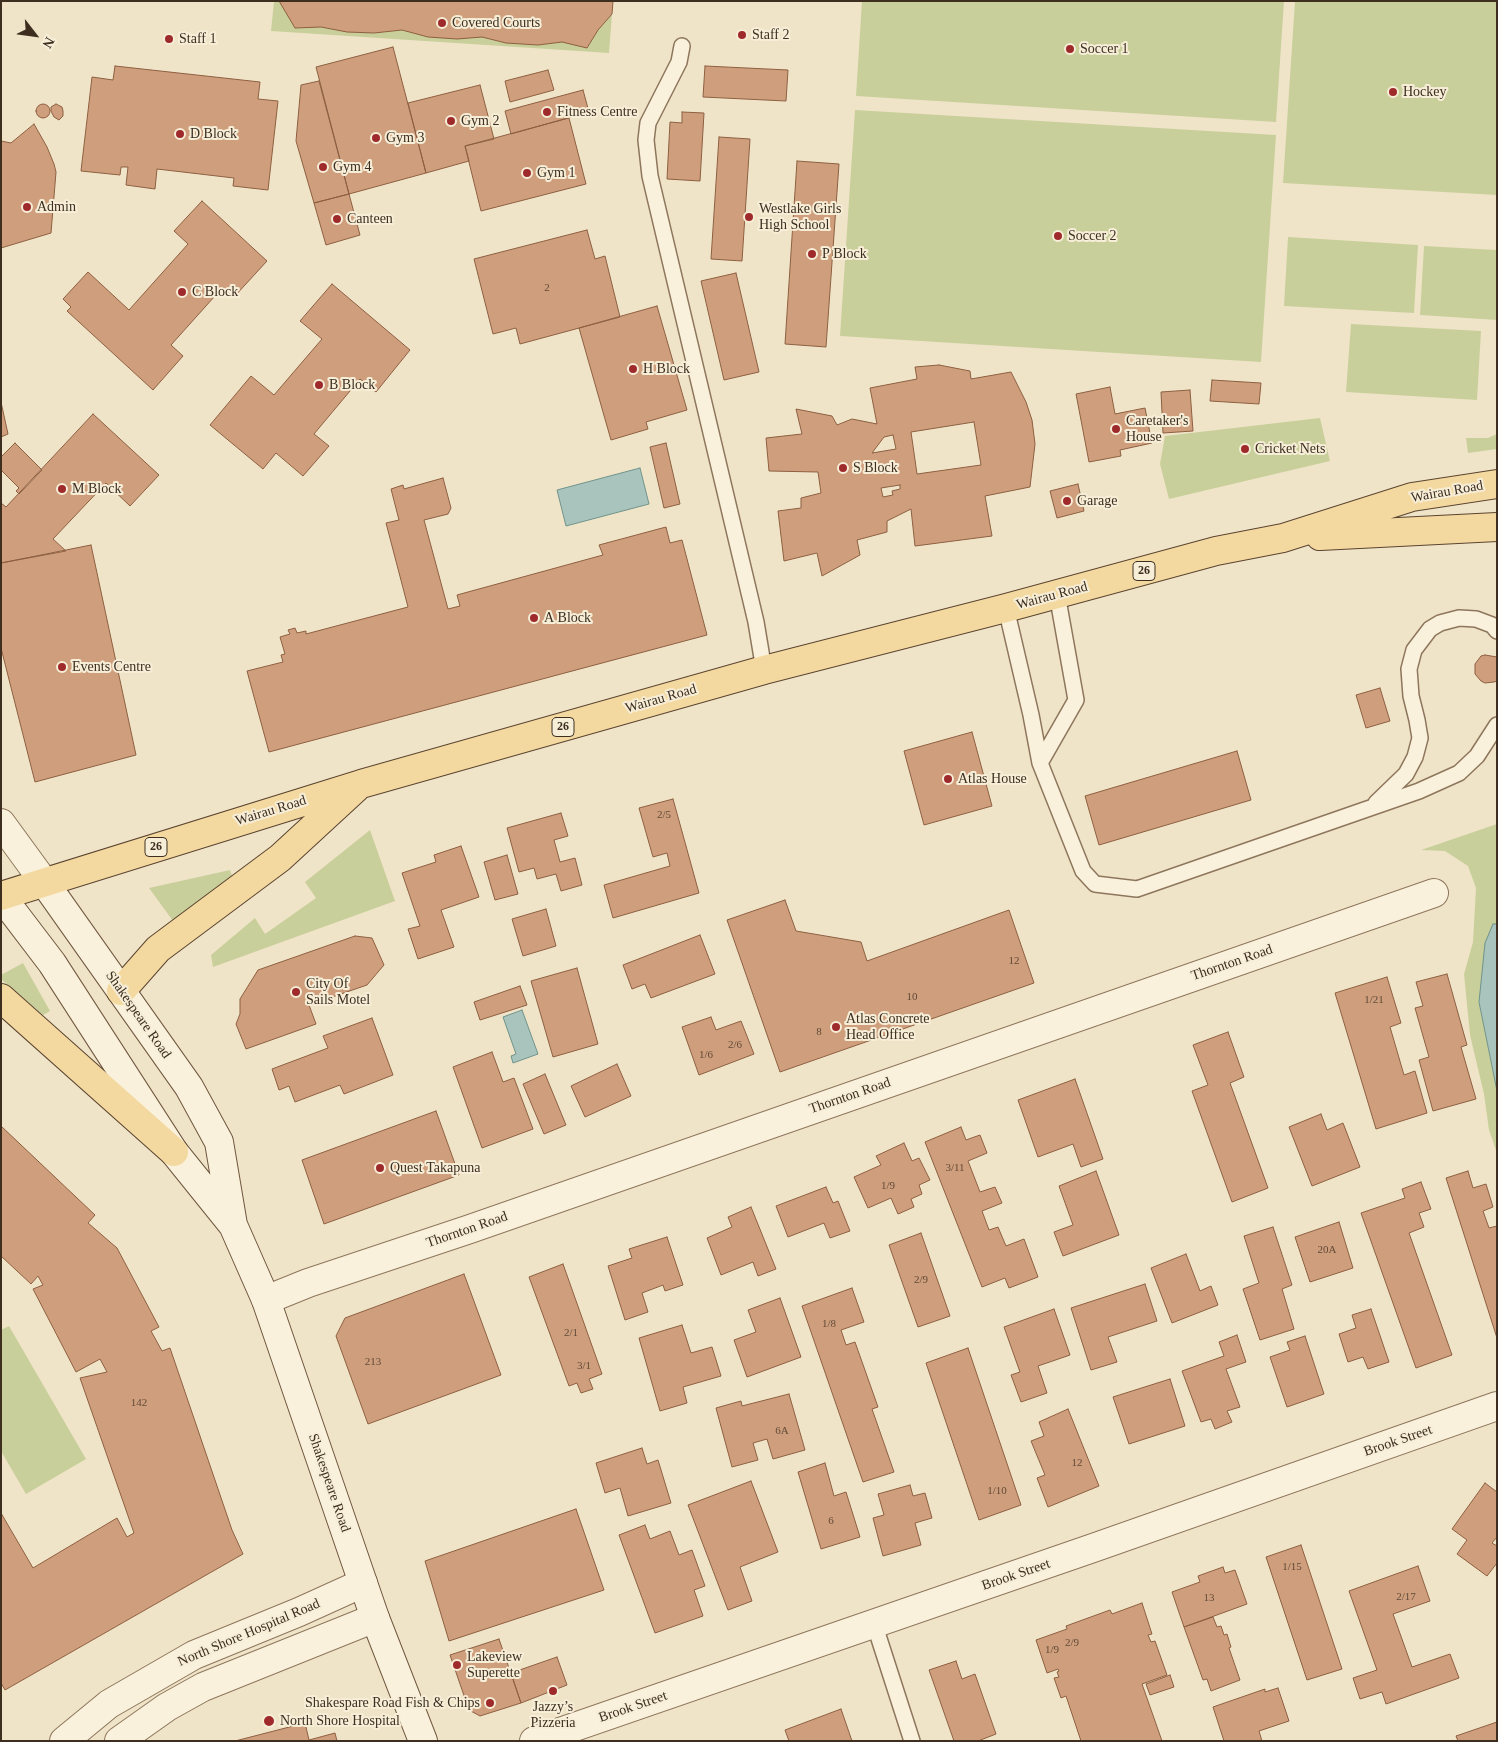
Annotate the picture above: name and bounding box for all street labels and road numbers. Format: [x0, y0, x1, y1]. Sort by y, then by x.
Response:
street label: Wairau Road [1410, 477, 1484, 507]
road number: 26 [1133, 562, 1155, 580]
street label: Wairau Road [1015, 578, 1089, 614]
street label: Wairau Road [624, 681, 698, 717]
road number: 26 [552, 718, 574, 736]
street label: Wairau Road [234, 792, 308, 830]
road number: 26 [145, 838, 167, 856]
street label: Thornton Road [1189, 941, 1275, 985]
street label: Shakespeare Road [102, 968, 174, 1062]
street label: Thornton Road [807, 1074, 893, 1118]
street label: Thornton Road [424, 1208, 510, 1252]
street label: Brook Street [1362, 1421, 1434, 1461]
street label: Shakespeare Road [304, 1432, 354, 1534]
street label: Brook Street [980, 1555, 1052, 1595]
street label: North Shore Hospital Road [175, 1595, 323, 1671]
street label: Brook Street [597, 1687, 669, 1727]

